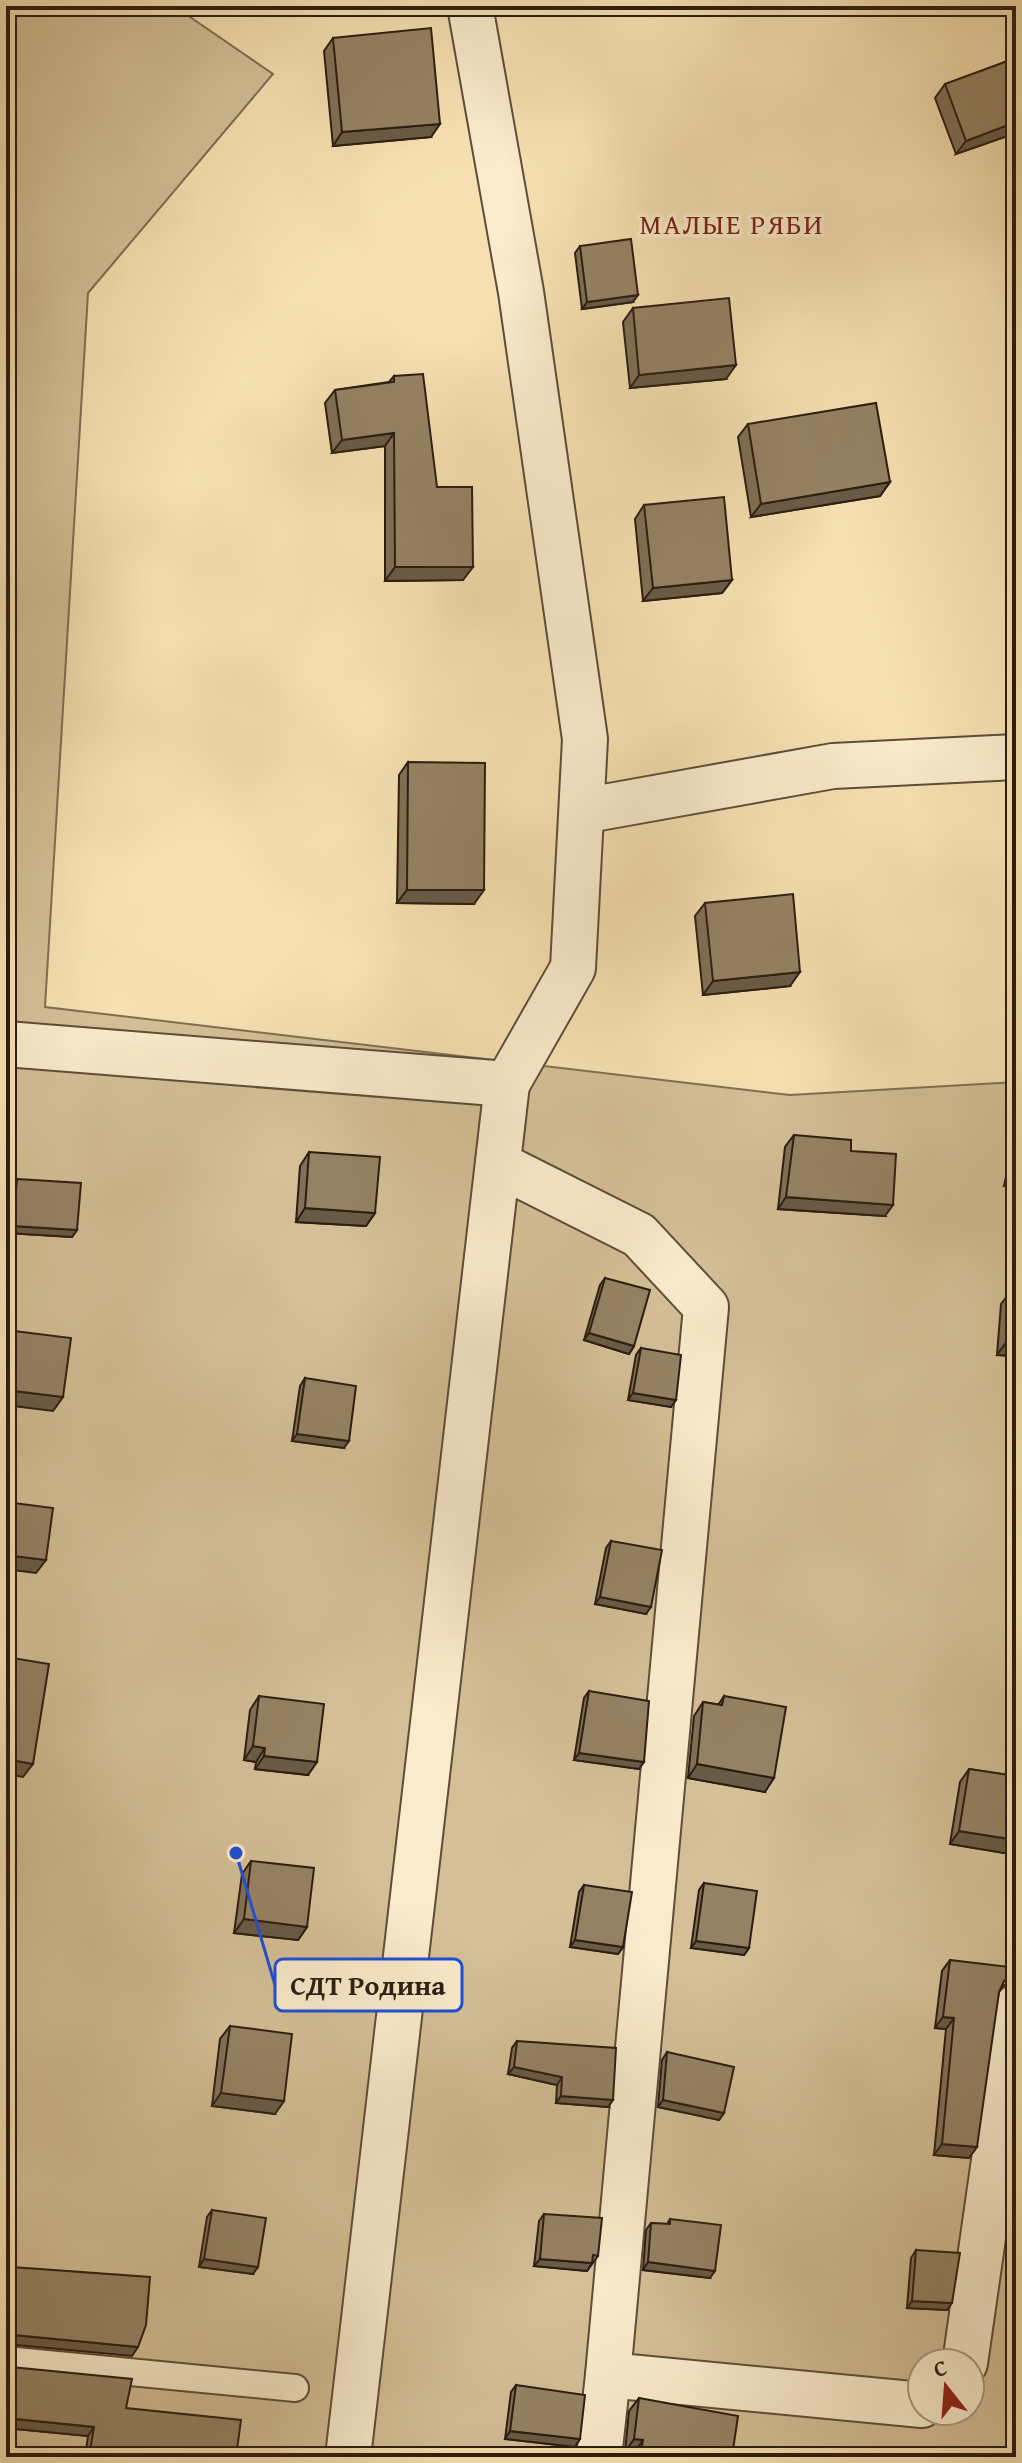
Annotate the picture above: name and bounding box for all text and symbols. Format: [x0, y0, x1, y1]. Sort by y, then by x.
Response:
district label: МАЛЫЕ РЯБИ [640, 203, 824, 244]
callout: СДТ Родина [275, 1959, 462, 2011]
text: СДТ Родина [290, 1964, 446, 2005]
north arrow [906, 2347, 986, 2427]
text: С [930, 2351, 951, 2385]

